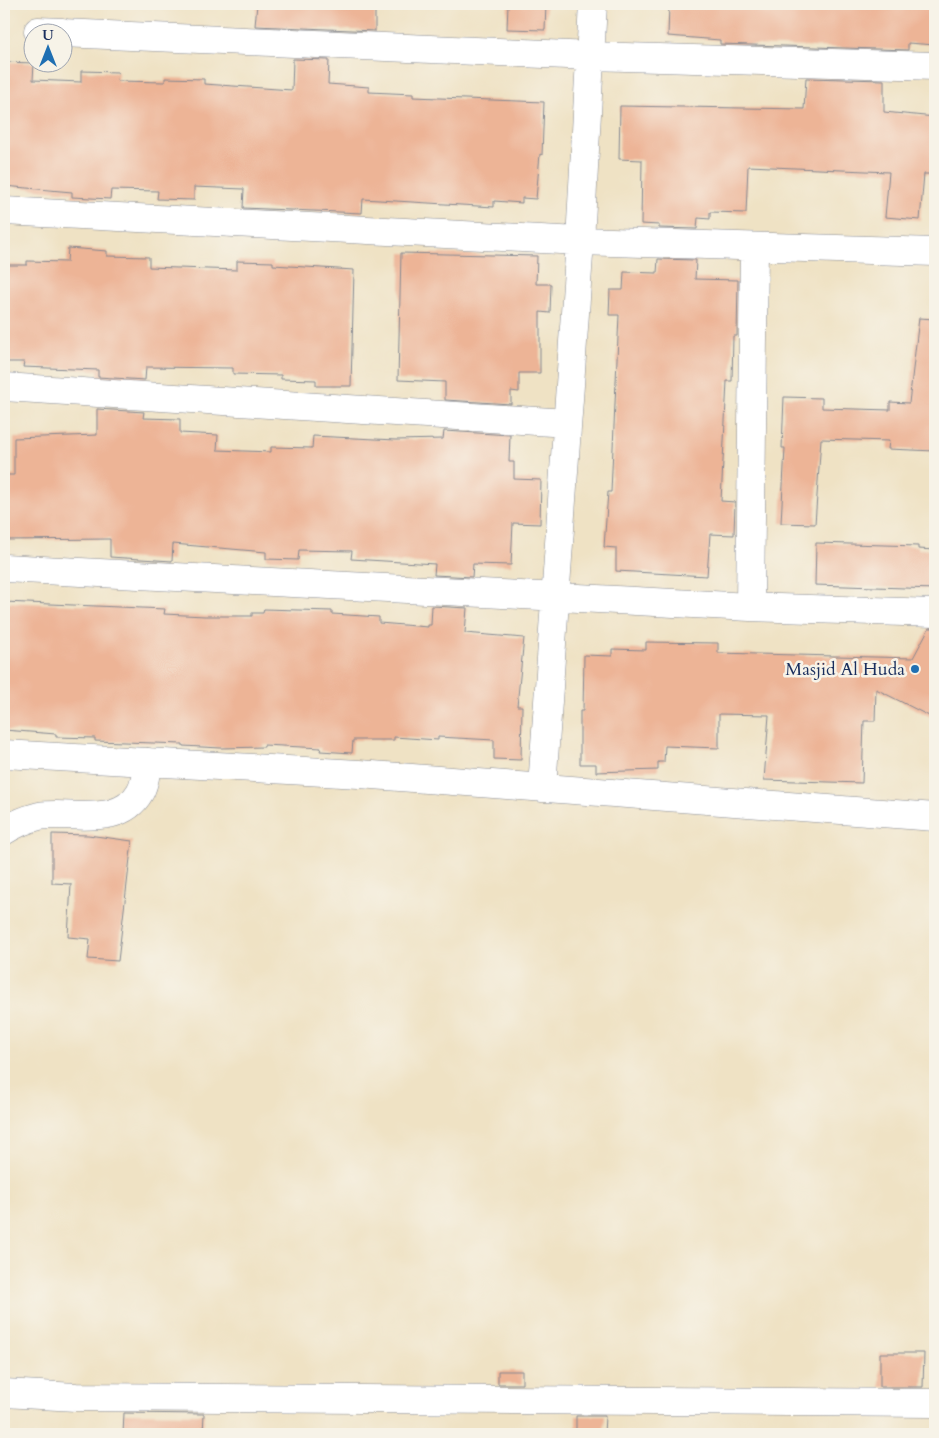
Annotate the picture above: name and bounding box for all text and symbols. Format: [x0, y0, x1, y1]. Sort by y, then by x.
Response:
north arrow [22, 22, 72, 72]
text: U [42, 26, 54, 45]
place label: Masjid Al Huda [785, 657, 905, 682]
marker: Masjid Al Huda [909, 663, 921, 675]

